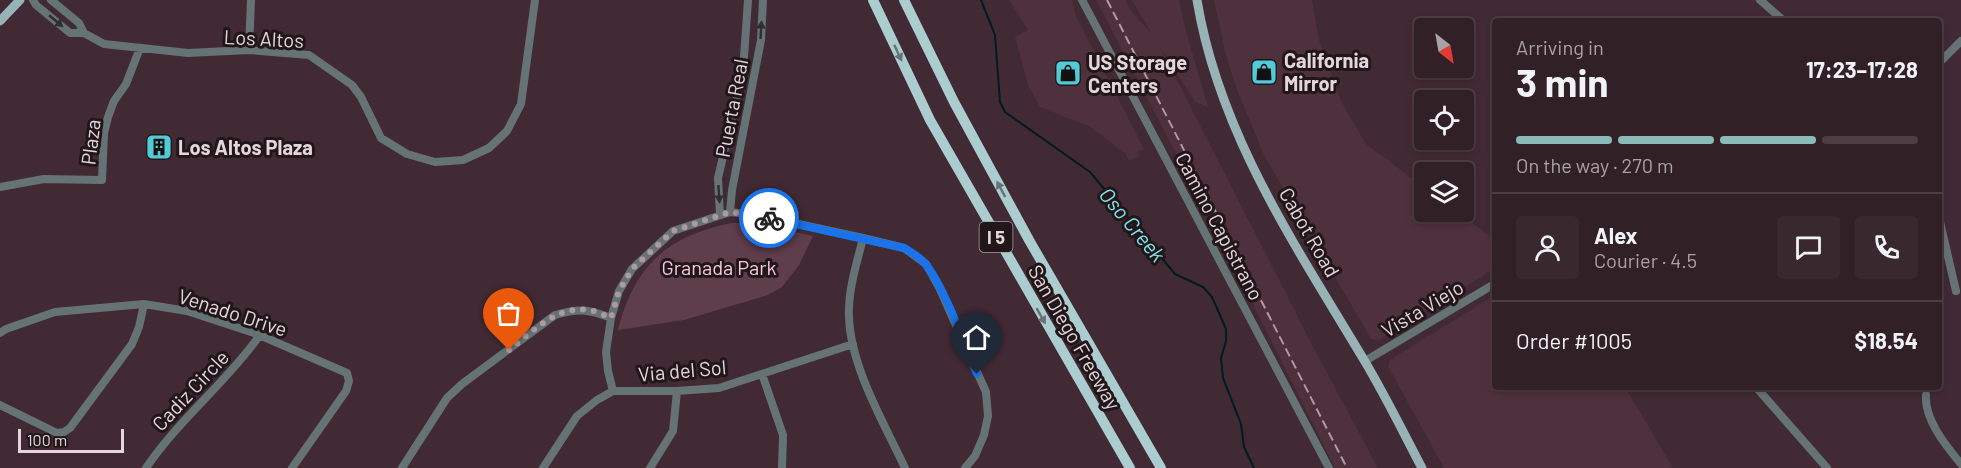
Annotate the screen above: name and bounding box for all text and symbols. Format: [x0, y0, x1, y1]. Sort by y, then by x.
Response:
one-way arrow [48, 15, 64, 28]
north arrow [1414, 18, 1474, 78]
map controls [1414, 18, 1474, 222]
one-way arrow [756, 21, 766, 40]
street label: Los Altos [223, 24, 305, 52]
text: Arriving in [1516, 35, 1604, 59]
one-way arrow [894, 44, 903, 61]
place label: California Mirror [1284, 48, 1369, 95]
place label: US Storage Centers [1088, 50, 1187, 97]
text: 17:23–17:28 [1806, 56, 1918, 82]
street label: Puerta Real [710, 57, 752, 159]
shop icon: California Mirror [1249, 57, 1279, 87]
shop icon: US Storage Centers [1053, 58, 1083, 88]
text: 3 min [1516, 58, 1609, 105]
button: locate [1414, 90, 1474, 150]
street label: Plaza [75, 118, 105, 166]
building icon: Los Altos Plaza [144, 132, 174, 162]
place label: Los Altos Plaza [178, 135, 313, 159]
street label: Camino Capistrano [1171, 148, 1269, 304]
text: On the way · 270 m [1516, 153, 1674, 177]
button: layers [1414, 162, 1474, 222]
one-way arrow [996, 180, 1006, 197]
water label: Oso Creek [1095, 182, 1172, 267]
street label: Cabot Road [1275, 183, 1345, 281]
one-way arrow [714, 185, 724, 204]
courier [739, 188, 799, 248]
icon: bike [753, 202, 786, 235]
button: person [1516, 216, 1579, 279]
button: chat [1777, 216, 1840, 279]
button: phone [1855, 216, 1918, 279]
road number: I 5 [980, 222, 1012, 252]
text: Alex [1594, 222, 1637, 248]
text: Courier · 4.5 [1594, 248, 1697, 272]
park label: Granada Park [661, 255, 777, 279]
street label: San Diego Freeway [1024, 260, 1126, 414]
street label: Vista Viejo [1377, 274, 1467, 342]
street label: Venado Drive [176, 283, 290, 341]
pin [483, 288, 534, 350]
icon: bag [492, 297, 525, 330]
one-way arrow [1036, 308, 1047, 324]
pin [951, 312, 1002, 374]
icon: home [960, 321, 993, 354]
text: Order #1005 [1516, 327, 1632, 353]
text: $18.54 [1855, 327, 1918, 353]
street label: Cadiz Circle [147, 345, 233, 435]
street label: Via del Sol [637, 354, 727, 386]
scale bar [18, 426, 124, 454]
text: 100 m [27, 430, 67, 449]

